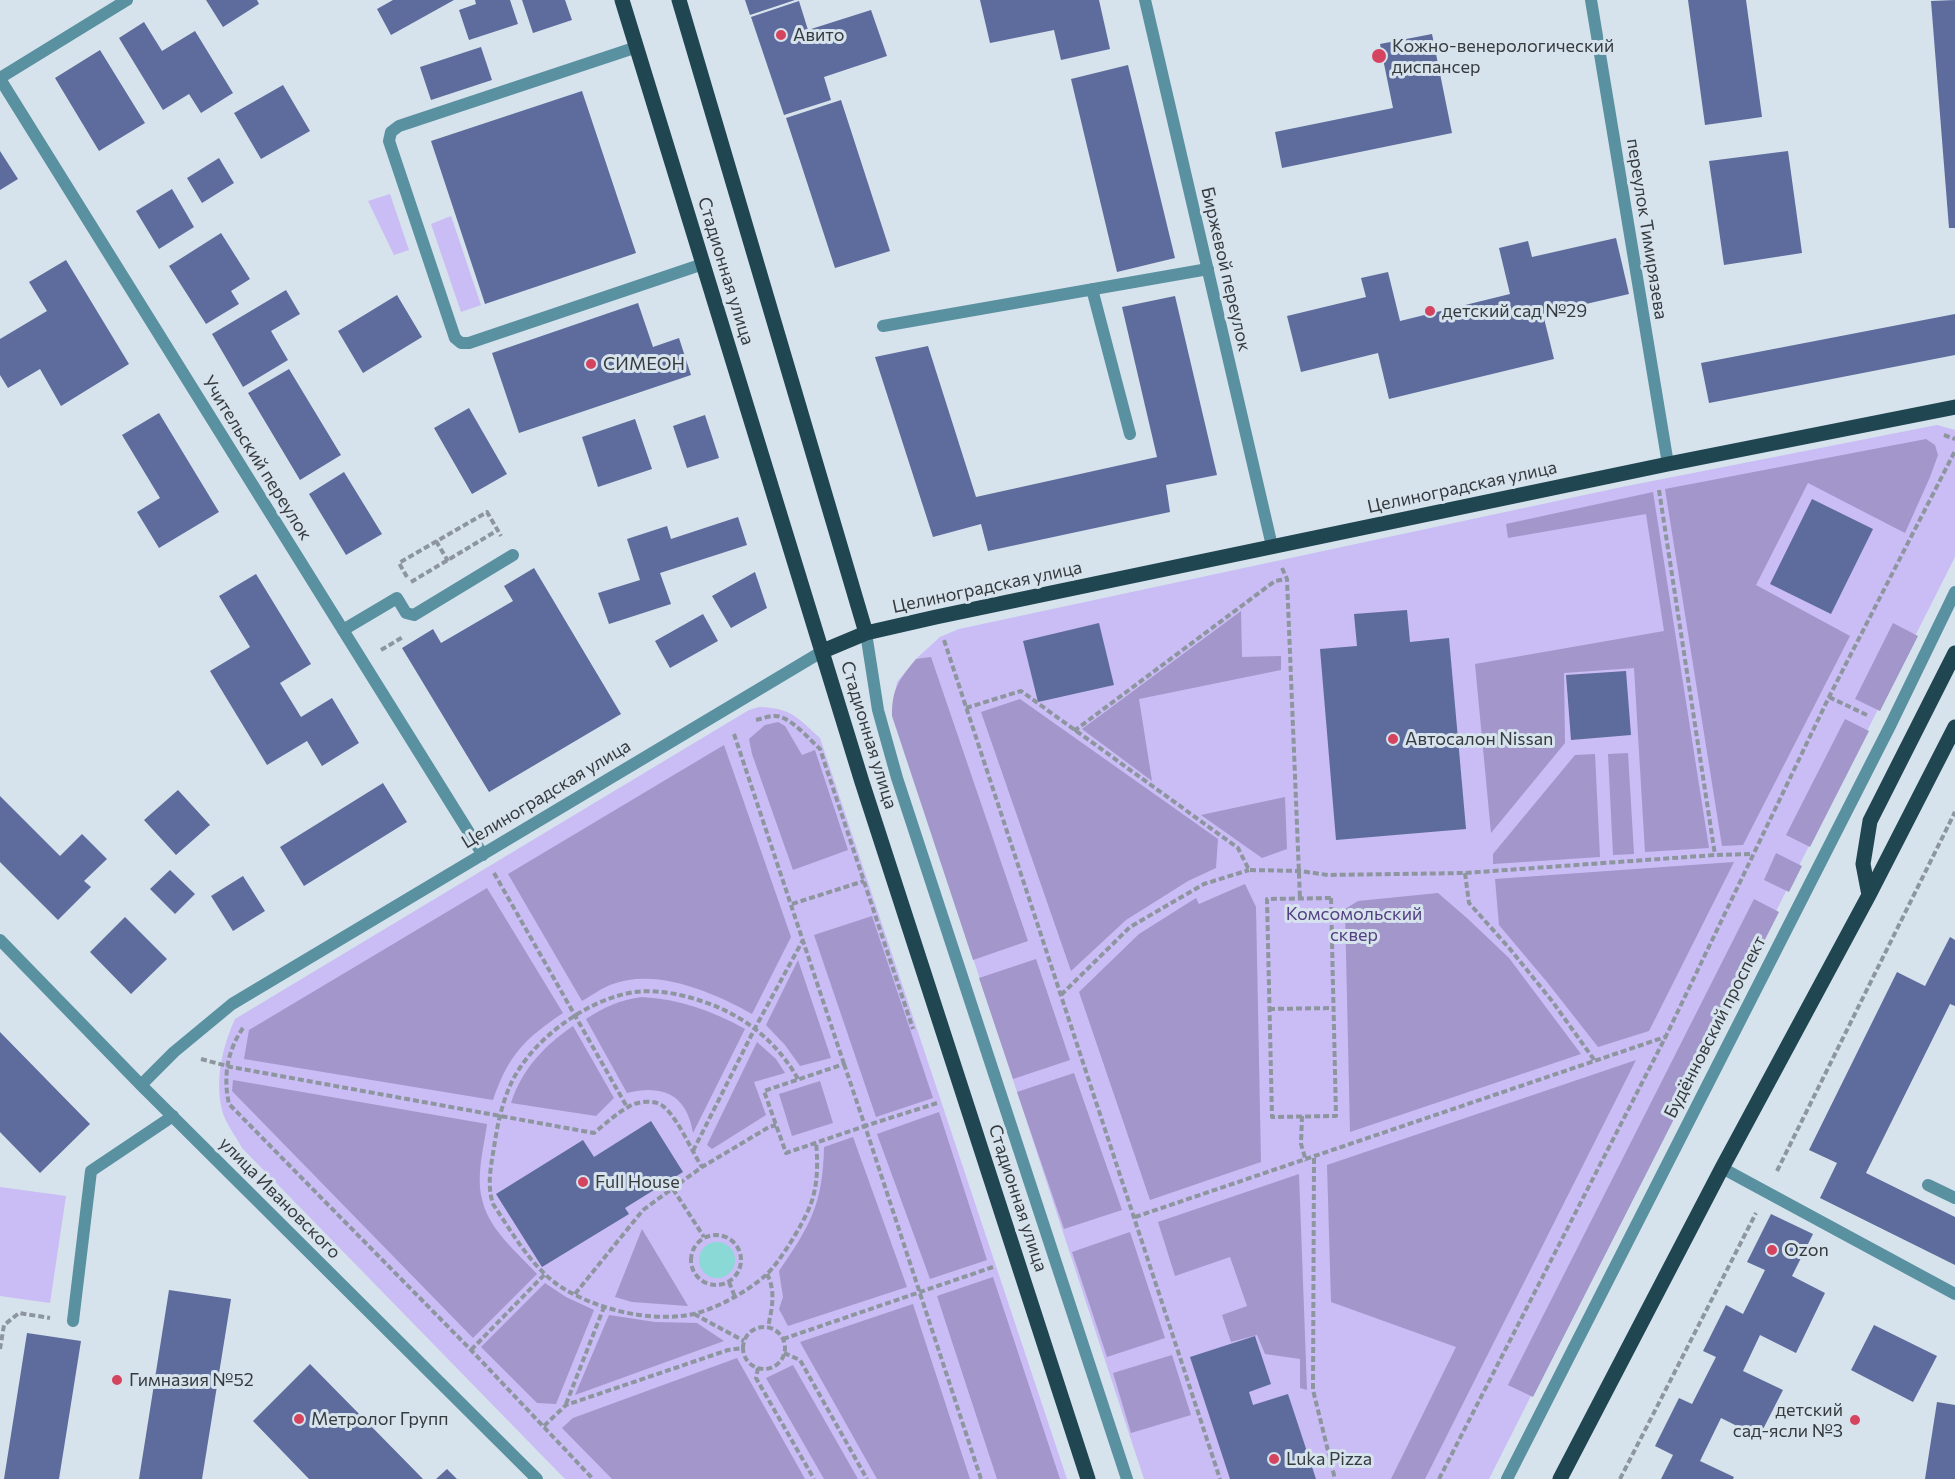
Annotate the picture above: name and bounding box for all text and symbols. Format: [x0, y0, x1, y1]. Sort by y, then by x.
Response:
place label: Авито [793, 24, 844, 46]
marker: Авито [774, 28, 788, 42]
place label: Кожно-венерологический диспансер [1392, 35, 1614, 78]
marker: Кожно-венерологический диспансер [1370, 47, 1388, 65]
street label: переулок Тимирязева [1622, 137, 1672, 321]
street label: Биржевой переулок [1197, 185, 1255, 353]
street label: Стадионная улица [693, 194, 759, 348]
place label: детский сад №29 [1442, 300, 1587, 322]
marker: детский сад №29 [1423, 304, 1437, 318]
place label: СИМЕОН [603, 353, 685, 375]
marker: СИМЕОН [584, 357, 598, 371]
street label: Учительский переулок [197, 372, 317, 544]
street label: Целиноградская улица [1365, 456, 1559, 518]
street label: Целиноградская улица [890, 556, 1084, 618]
street label: Стадионная улица [836, 658, 902, 812]
place label: Автосалон Nissan [1405, 728, 1553, 750]
marker: Автосалон Nissan [1386, 732, 1400, 746]
street label: Целиноградская улица [458, 735, 634, 853]
park label: Комсомольский сквер [1286, 903, 1422, 946]
street label: Будённовский проспект [1660, 932, 1770, 1122]
street label: Стадионная улица [984, 1122, 1052, 1274]
street label: улица Ивановского [215, 1133, 345, 1263]
place label: Full House [595, 1171, 680, 1193]
marker: Full House [576, 1175, 590, 1189]
place label: Ozon [1784, 1239, 1829, 1261]
marker: Ozon [1765, 1243, 1779, 1257]
place label: Гимназия №52 [129, 1369, 254, 1391]
marker: Гимназия №52 [110, 1373, 124, 1387]
place label: детский сад-ясли №3 [1733, 1399, 1843, 1442]
place label: Метролог Групп [311, 1408, 449, 1430]
marker: Метролог Групп [292, 1412, 306, 1426]
marker: детский сад-ясли №3 [1848, 1413, 1862, 1427]
place label: Luka Pizza [1286, 1448, 1372, 1470]
marker: Luka Pizza [1267, 1452, 1281, 1466]

